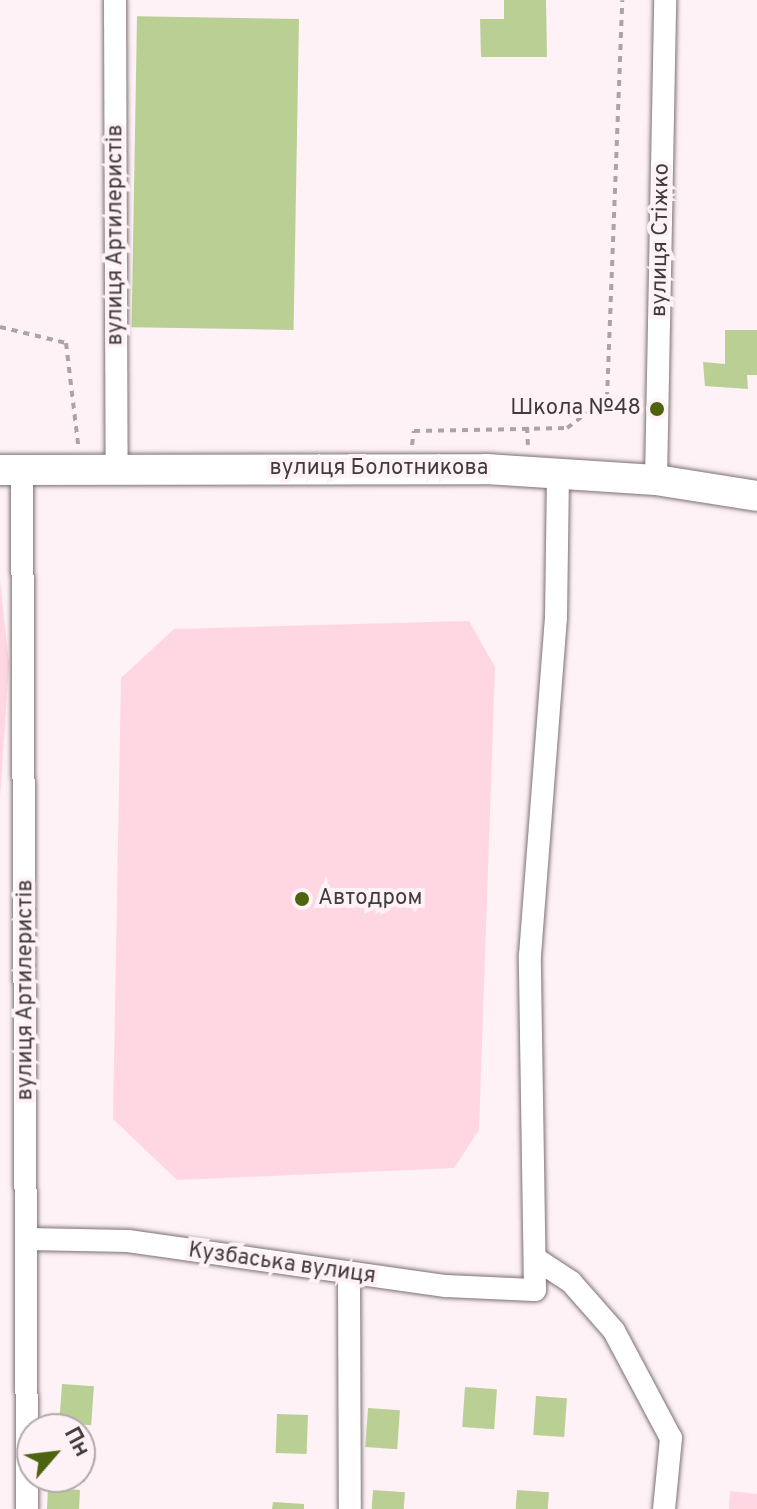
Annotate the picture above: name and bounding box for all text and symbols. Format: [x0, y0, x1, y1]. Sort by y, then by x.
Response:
street label: вулиця Артилеристів [103, 124, 129, 346]
street label: вулиця Стіжко [646, 163, 676, 317]
place label: Школа №48 [510, 396, 641, 422]
marker: Школа №48 [648, 400, 666, 418]
street label: вулиця Болотникова [270, 456, 488, 482]
street label: вулиця Артилеристів [13, 879, 39, 1101]
place label: Автодром [318, 886, 422, 912]
marker: Автодром [293, 890, 311, 908]
street label: Кузбаська вулиця [187, 1238, 377, 1290]
north arrow [16, 1413, 96, 1493]
text: Пн [57, 1423, 95, 1462]

